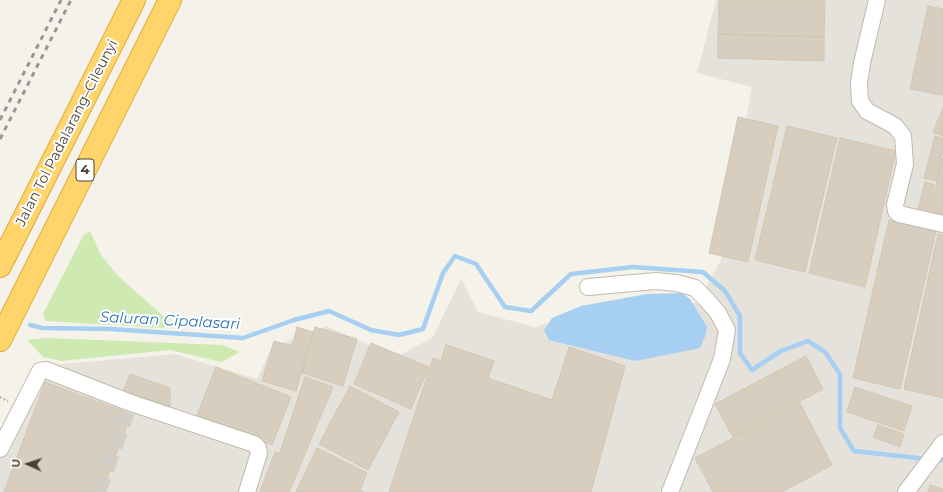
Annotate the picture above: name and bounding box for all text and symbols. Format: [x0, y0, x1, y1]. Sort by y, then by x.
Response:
street label: Jalan Tol Padalarang–Cileunyi [12, 37, 122, 229]
road number: 4 [76, 159, 94, 181]
water label: Saluran Cipalasari [99, 308, 241, 334]
north arrow [8, 444, 48, 484]
text: U [9, 459, 23, 468]

